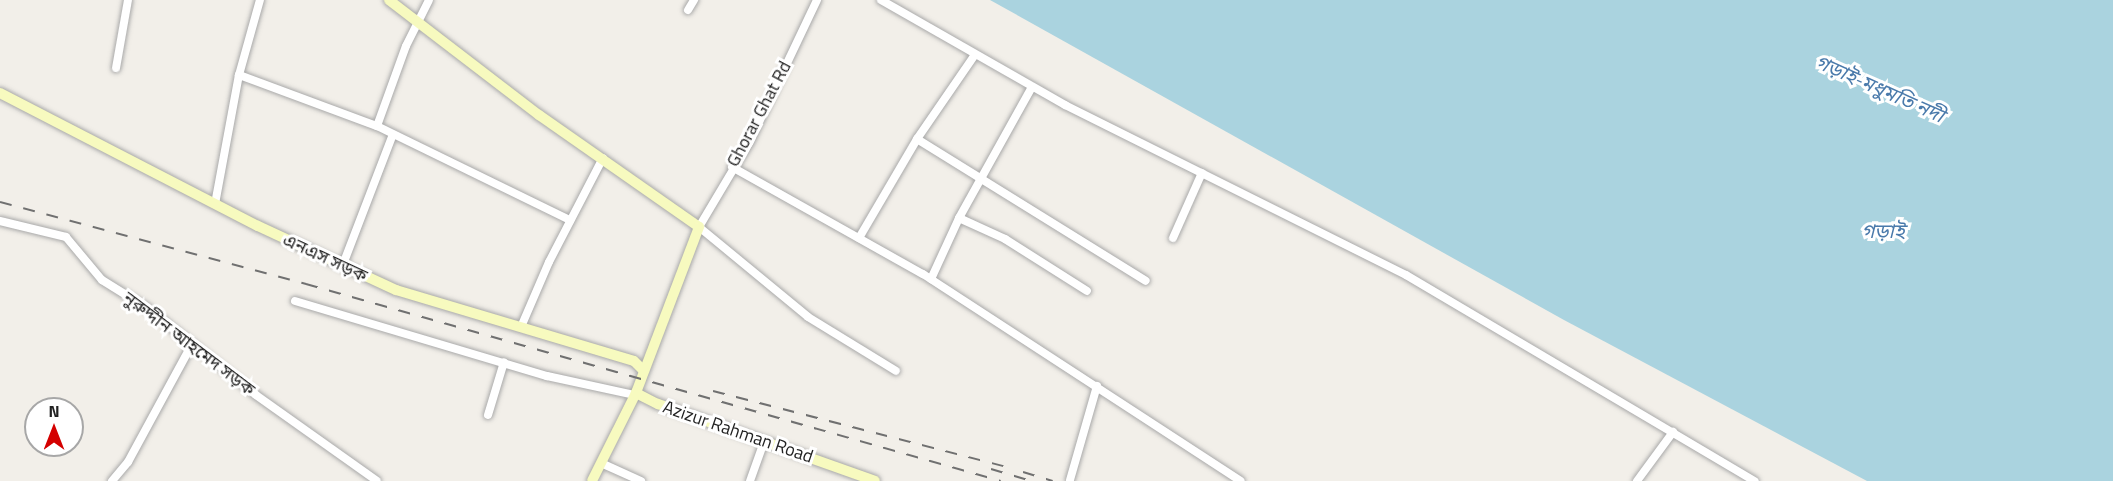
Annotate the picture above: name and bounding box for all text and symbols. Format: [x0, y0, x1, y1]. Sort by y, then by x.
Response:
water label: গড়াই-মধুমতি নদী [1812, 49, 1948, 127]
street label: Ghorar Ghat Rd [722, 58, 796, 170]
water label: গড়াই [1861, 218, 1905, 242]
street label: এনএস সড়ক [279, 229, 371, 287]
street label: নুরুদ্দীন আহমেদ সড়ক [119, 287, 259, 401]
street label: Azizur Rahman Road [660, 396, 816, 468]
north arrow [24, 397, 84, 457]
text: N [48, 399, 60, 423]

